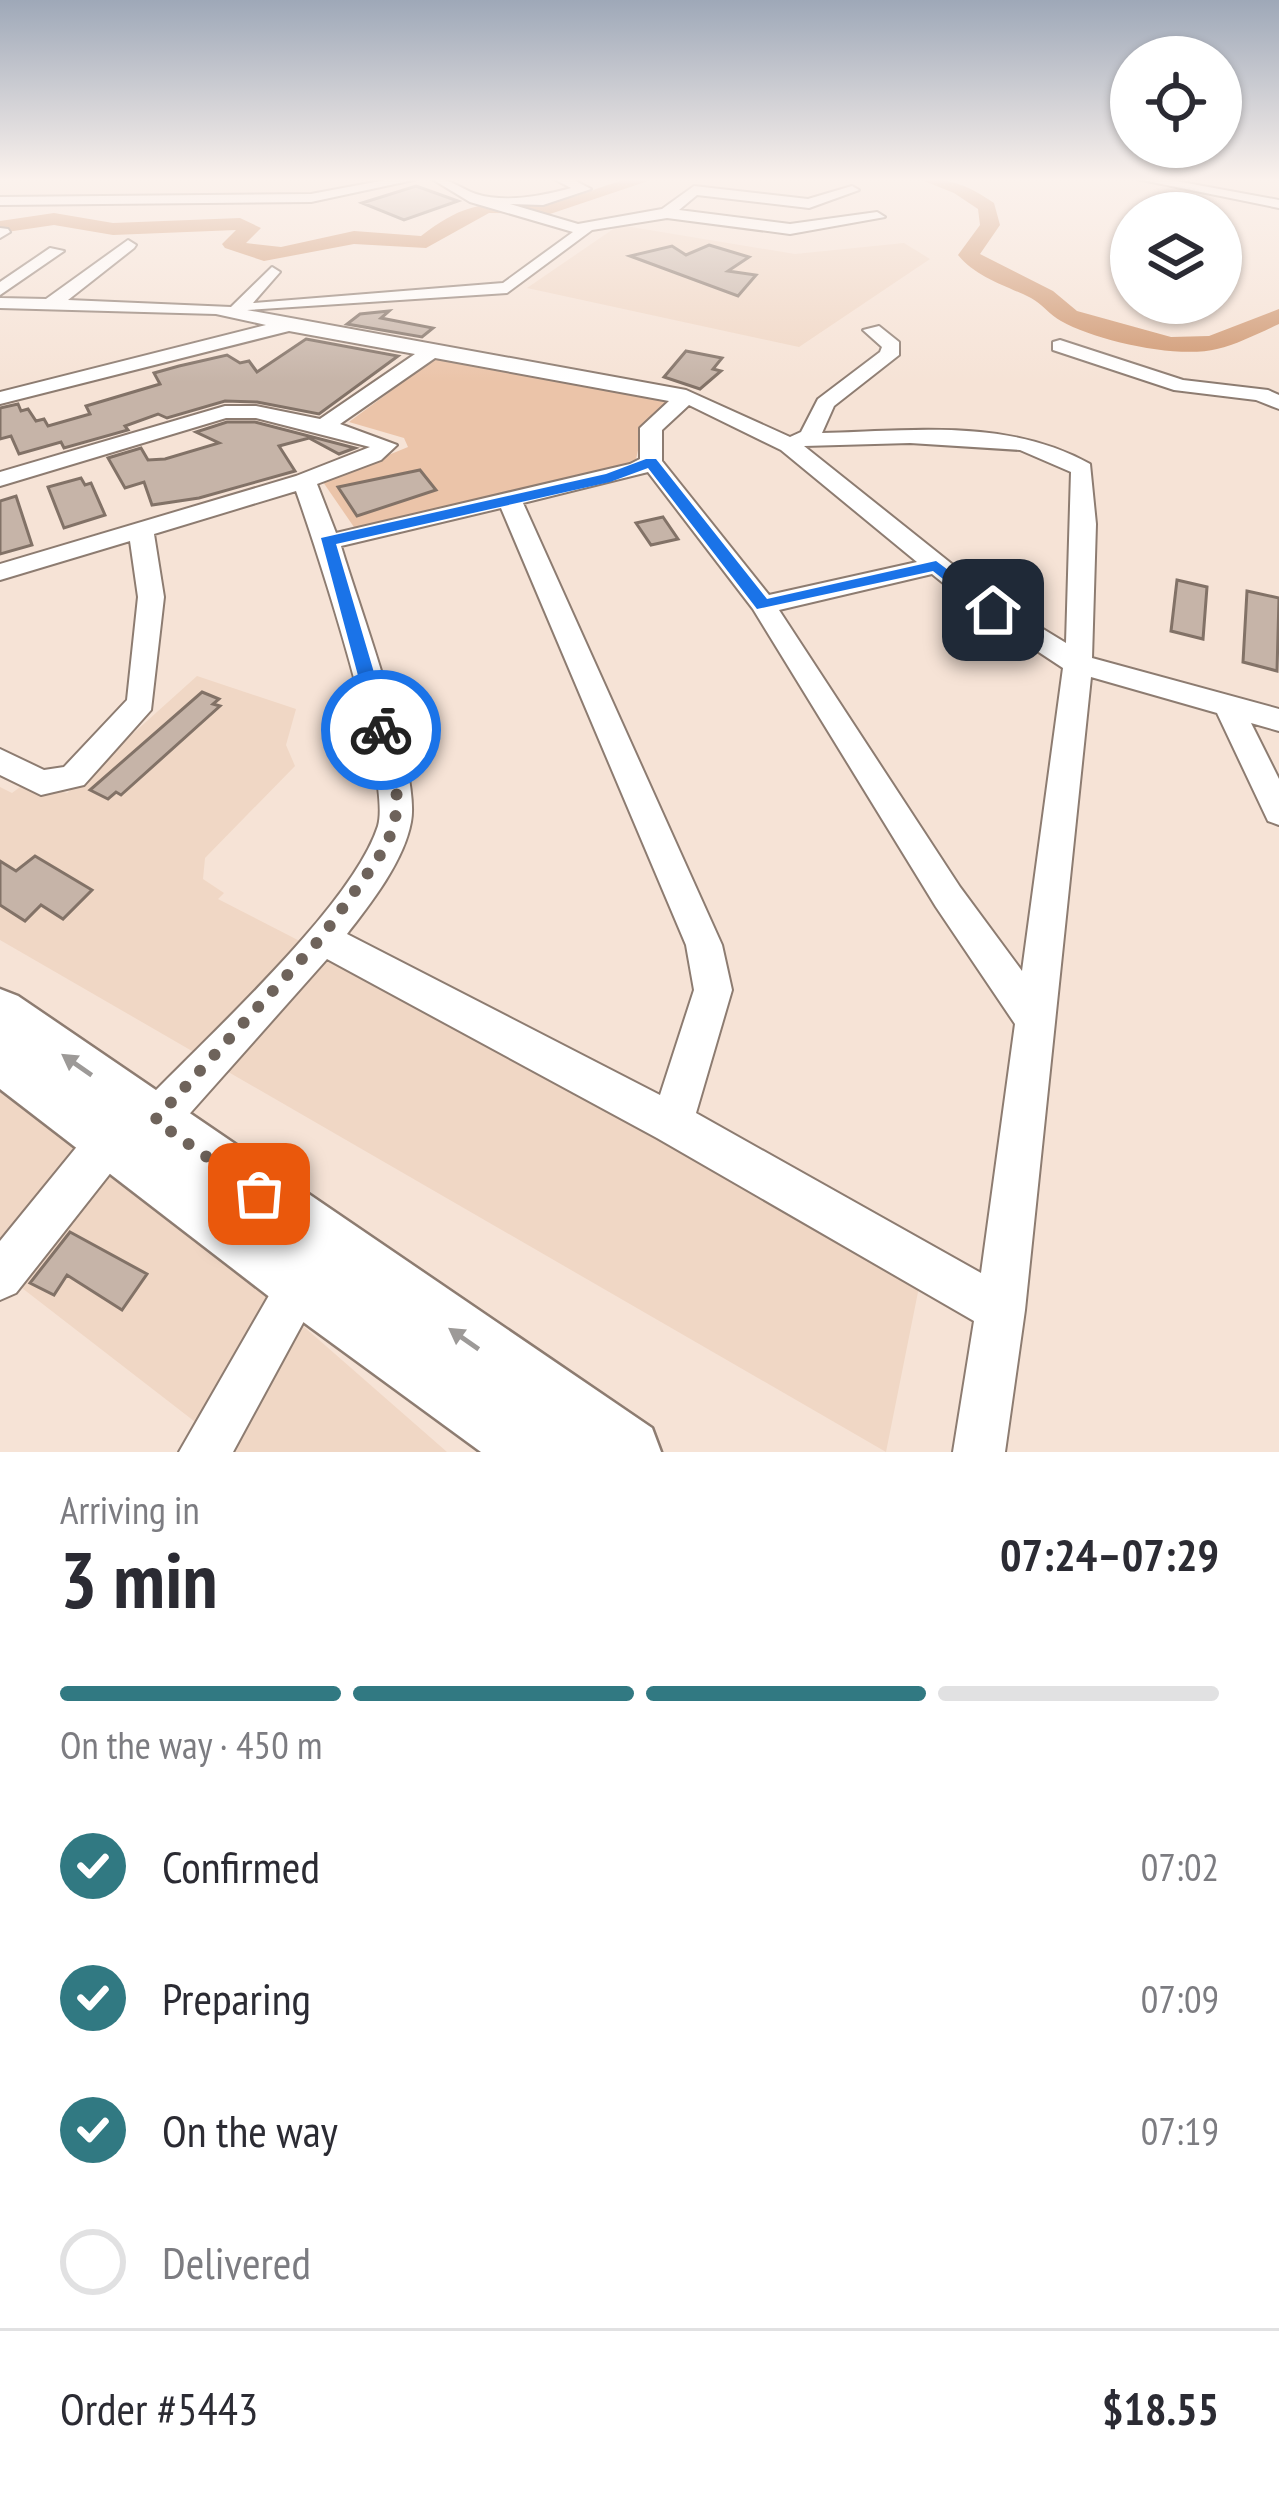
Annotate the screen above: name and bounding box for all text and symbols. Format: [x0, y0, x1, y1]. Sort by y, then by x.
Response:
map controls [1110, 36, 1242, 324]
button: locate [1110, 36, 1242, 168]
button: layers [1110, 192, 1242, 324]
pin [942, 559, 1044, 661]
icon: home [960, 577, 1026, 643]
courier [321, 670, 441, 790]
icon: bike [348, 697, 414, 763]
one-way arrow [61, 1054, 93, 1077]
pin [208, 1143, 310, 1245]
icon: bag [226, 1161, 292, 1227]
one-way arrow [448, 1328, 481, 1351]
text: Arriving in [60, 1484, 200, 1535]
text: 07:24–07:29 [1000, 1525, 1219, 1583]
text: 3 min [60, 1529, 218, 1630]
text: On the way · 450 m [60, 1719, 322, 1770]
icon: check [60, 1833, 126, 1899]
text: Confirmed [162, 1837, 320, 1895]
text: 07:02 [1141, 1841, 1219, 1892]
icon: check [60, 1965, 126, 2031]
text: Preparing [162, 1969, 311, 2027]
text: 07:09 [1141, 1973, 1219, 2024]
icon: check [60, 2097, 126, 2163]
text: On the way [162, 2101, 338, 2159]
text: 07:19 [1141, 2105, 1219, 2156]
text: Delivered [162, 2233, 311, 2291]
text: Order #5443 [60, 2379, 258, 2437]
text: $18.55 [1102, 2379, 1219, 2437]

